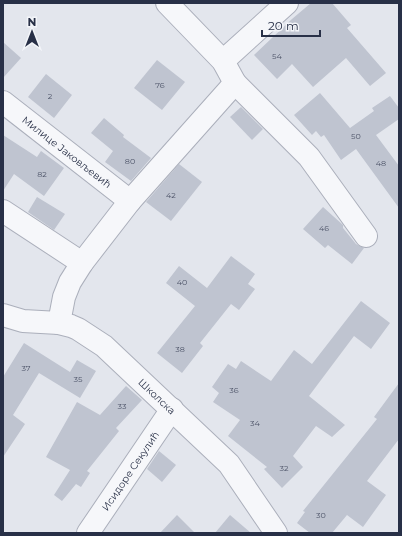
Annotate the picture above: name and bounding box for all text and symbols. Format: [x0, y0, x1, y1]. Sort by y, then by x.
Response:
north arrow [12, 12, 52, 52]
scale bar [262, 12, 320, 38]
text: N [28, 15, 36, 29]
text: 20 m [268, 18, 299, 33]
house number: 54 [272, 51, 283, 61]
house number: 76 [155, 80, 165, 90]
house number: 2 [48, 91, 53, 101]
street label: Милице Јаковљевић [20, 113, 114, 191]
house number: 50 [351, 131, 361, 141]
house number: 80 [125, 156, 135, 166]
house number: 48 [376, 158, 386, 168]
house number: 82 [37, 169, 47, 179]
house number: 42 [166, 190, 176, 200]
house number: 46 [319, 223, 329, 233]
house number: 40 [177, 277, 187, 287]
house number: 38 [175, 344, 185, 354]
house number: 37 [21, 363, 31, 373]
house number: 35 [74, 374, 83, 384]
street label: Школска [136, 375, 178, 417]
house number: 36 [229, 385, 239, 395]
house number: 33 [118, 401, 127, 411]
house number: 34 [250, 418, 261, 428]
street label: Исидоре Секулић [98, 429, 162, 513]
house number: 32 [279, 463, 289, 473]
house number: 30 [316, 510, 326, 520]

